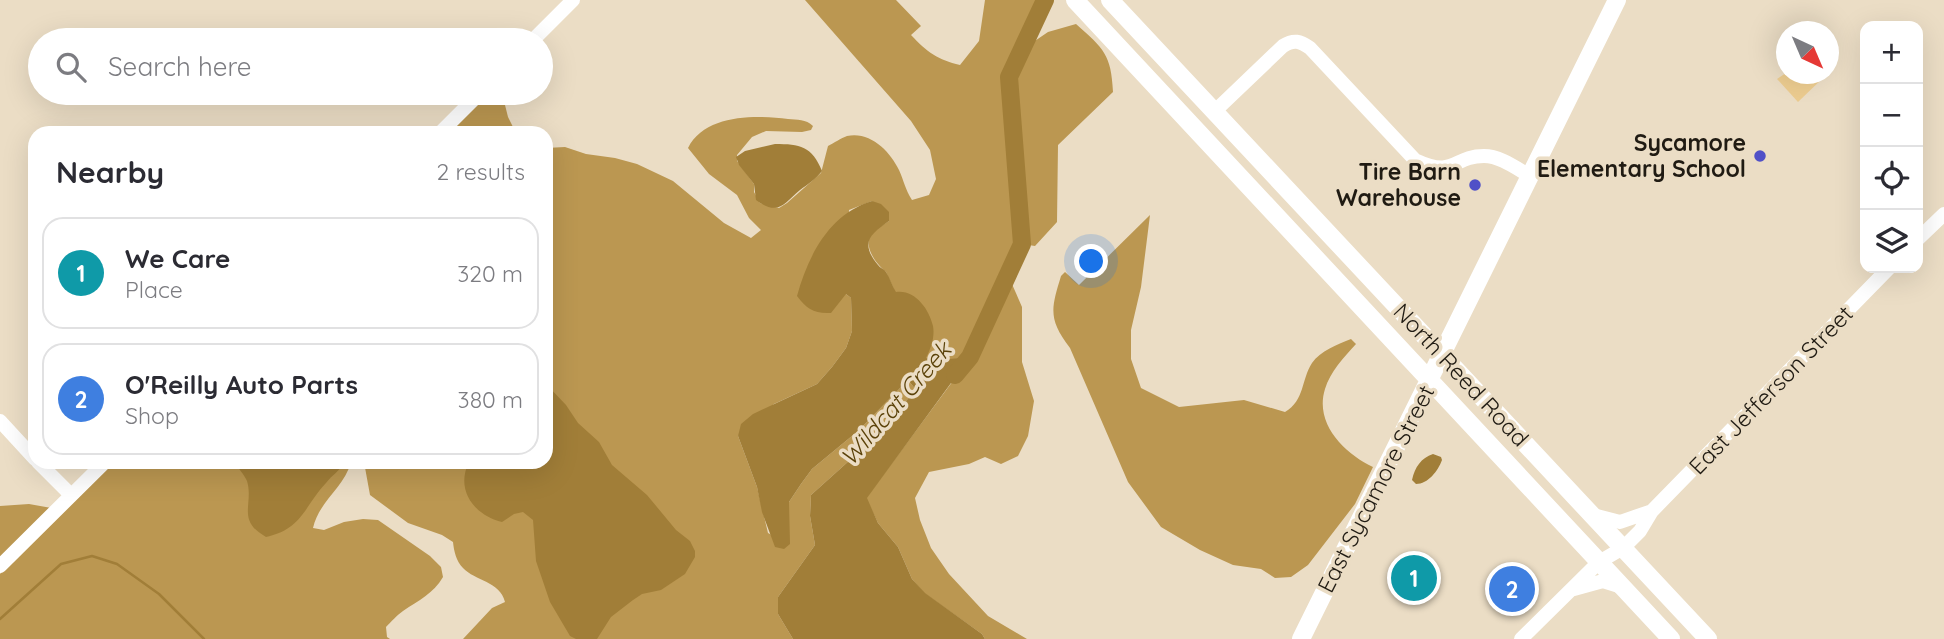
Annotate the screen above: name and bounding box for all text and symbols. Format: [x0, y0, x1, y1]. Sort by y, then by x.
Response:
north arrow [1776, 21, 1839, 84]
map controls [1860, 21, 1923, 273]
button: + [1860, 21, 1923, 84]
search box [28, 28, 553, 105]
icon: search [52, 48, 90, 86]
text: Search here [108, 50, 252, 83]
button: − [1860, 84, 1923, 147]
place label: Sycamore Elementary School [1537, 128, 1746, 183]
button: locate [1860, 147, 1923, 210]
marker: Sycamore Elementary School [1752, 148, 1768, 164]
text: Nearby [56, 153, 164, 191]
text: 2 results [436, 157, 525, 186]
place label: Tire Barn Warehouse [1336, 157, 1461, 212]
marker: Tire Barn Warehouse [1467, 177, 1483, 193]
button: layers [1860, 210, 1923, 273]
text: We Care [125, 242, 230, 275]
your location [1074, 244, 1108, 278]
text: 1 [77, 259, 85, 288]
text: 320 m [457, 259, 523, 288]
text: Place [125, 275, 183, 304]
street label: North Reed Road [1388, 297, 1535, 452]
street label: East Jefferson Street [1683, 299, 1859, 480]
water label: Wildcat Creek [833, 334, 959, 471]
text: O'Reilly Auto Parts [125, 368, 358, 401]
street label: East Sycamore Street [1311, 380, 1441, 597]
text: 2 [74, 385, 88, 414]
text: 380 m [458, 385, 523, 414]
text: Shop [125, 401, 179, 430]
pin: 1 [1391, 552, 1437, 604]
pin: 2 [1489, 563, 1535, 615]

